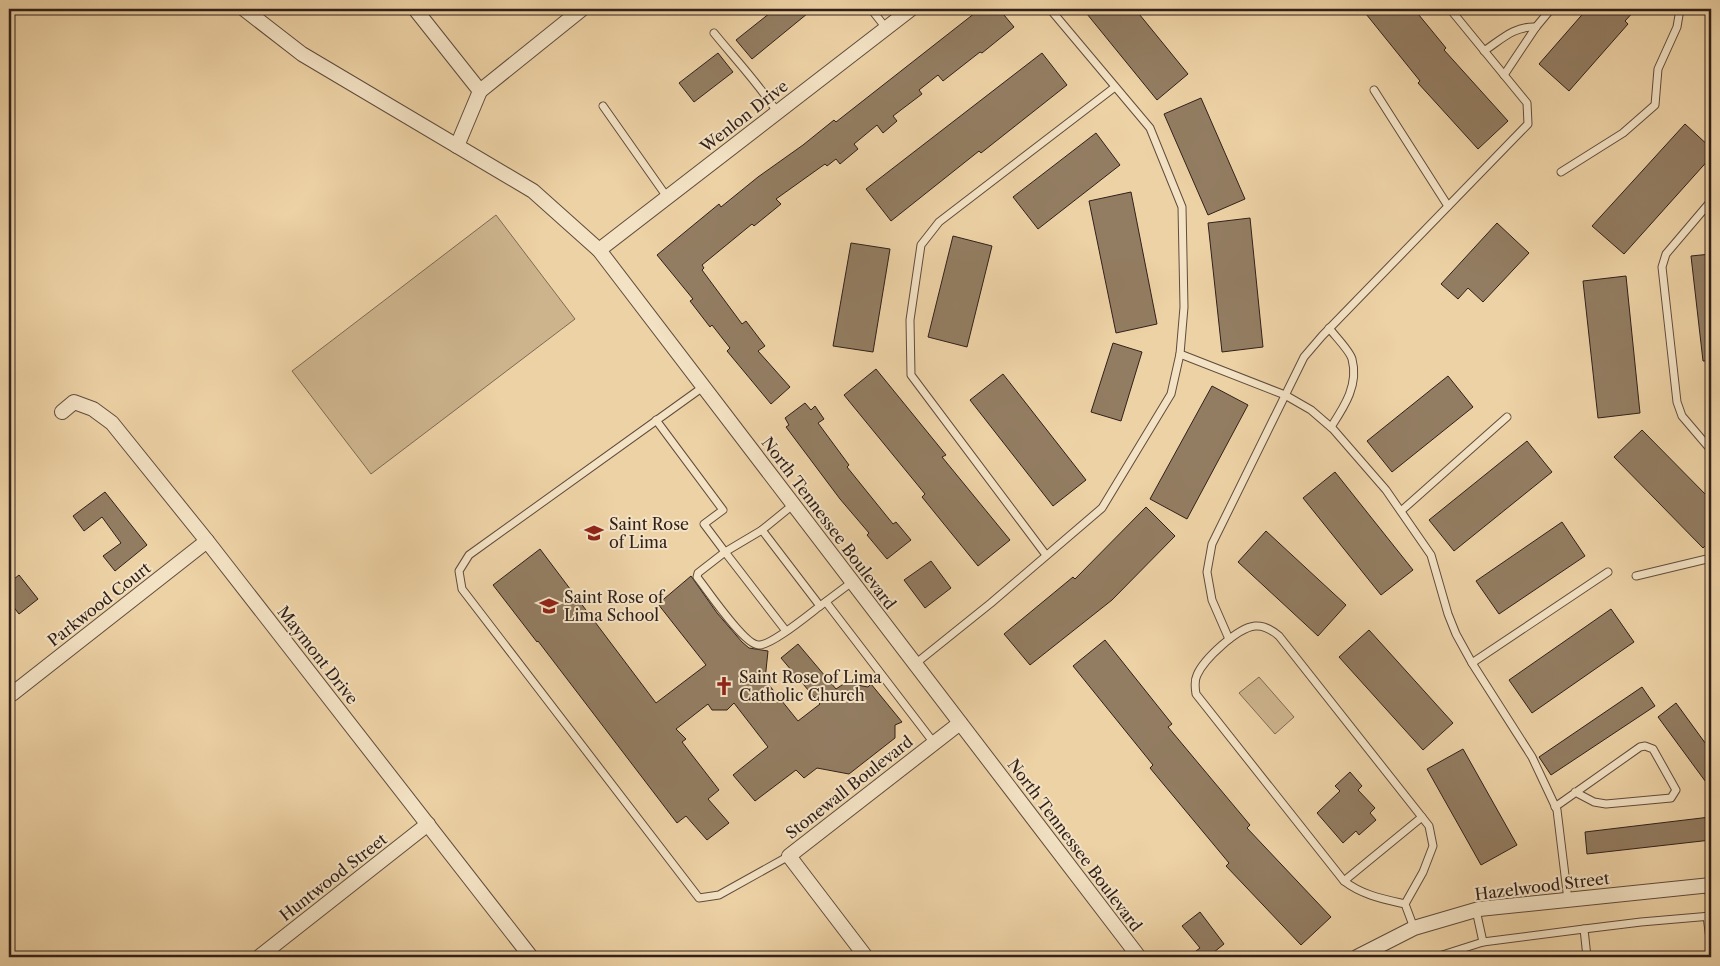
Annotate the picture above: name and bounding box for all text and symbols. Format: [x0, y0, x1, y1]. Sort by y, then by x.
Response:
street label: Wenlon Drive [695, 76, 792, 157]
street label: North Tennessee Boulevard [758, 433, 900, 613]
place label: Saint Rose of Lima [609, 514, 689, 552]
school or university icon: Saint Rose of Lima [583, 522, 605, 544]
street label: Parkwood Court [43, 557, 155, 650]
place label: Saint Rose of Lima School [564, 587, 666, 625]
school or university icon: Saint Rose of Lima School [538, 595, 560, 617]
street label: Maymont Drive [273, 602, 363, 708]
place label: Saint Rose of Lima Catholic Church [739, 667, 882, 705]
church icon: Saint Rose of Lima Catholic Church [713, 675, 735, 697]
street label: Stonewall Boulevard [781, 731, 917, 843]
street label: North Tennessee Boulevard [1004, 755, 1146, 935]
street label: Huntwood Street [275, 829, 391, 925]
street label: Hazelwood Street [1473, 868, 1611, 904]

